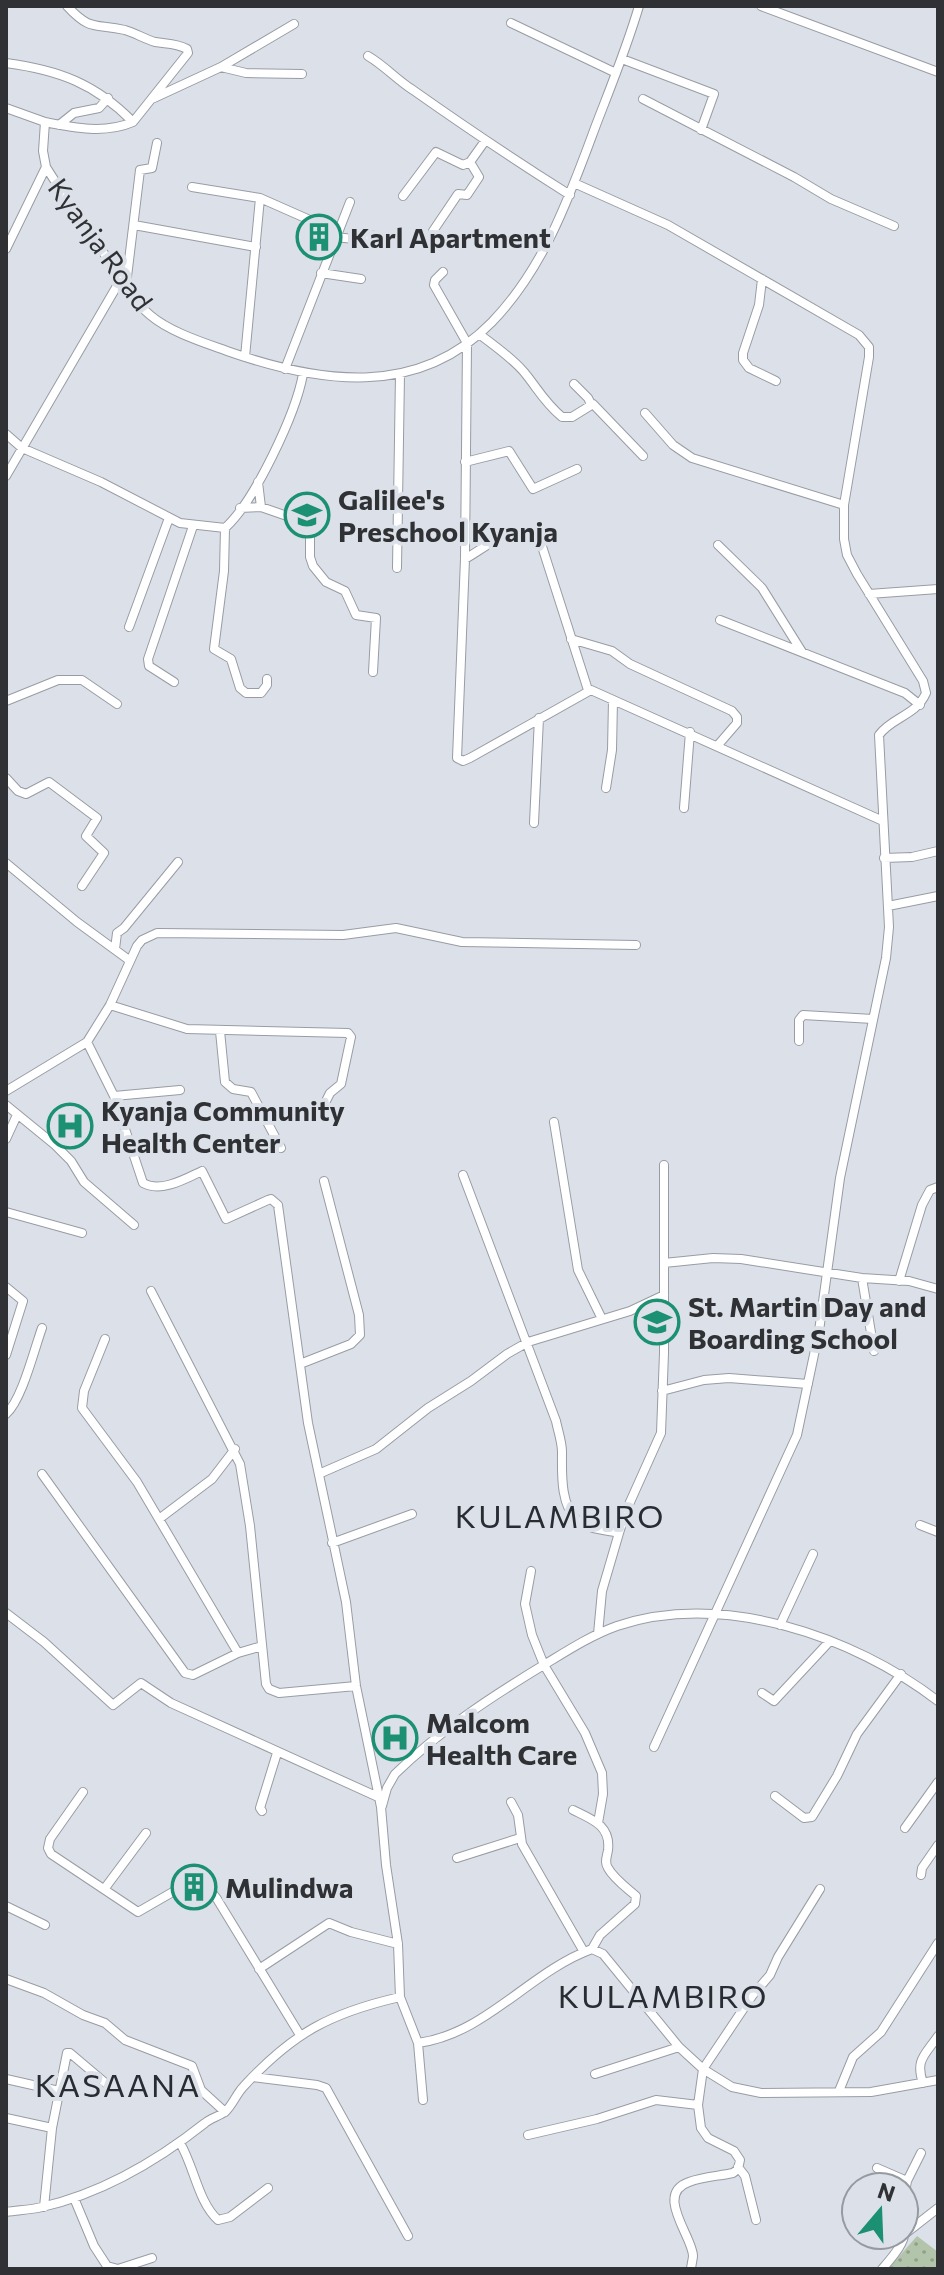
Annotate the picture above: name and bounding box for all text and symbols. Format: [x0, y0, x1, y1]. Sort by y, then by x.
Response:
street label: Kyanja Road [42, 171, 160, 317]
building icon: Karl Apartment [295, 213, 343, 261]
place label: Karl Apartment [350, 220, 551, 254]
place label: Galilee's Preschool Kyanja [338, 482, 558, 548]
school or university icon: Galilee's Preschool Kyanja [283, 491, 331, 539]
place label: Kyanja Community Health Center [101, 1093, 345, 1159]
hospital icon: Kyanja Community Health Center [46, 1102, 94, 1150]
place label: St. Martin Day and Boarding School [688, 1289, 926, 1355]
school or university icon: St. Martin Day and Boarding School [633, 1298, 681, 1346]
district label: KULAMBIRO [455, 1495, 665, 1535]
place label: Malcom Health Care [426, 1705, 577, 1771]
hospital icon: Malcom Health Care [371, 1714, 419, 1762]
building icon: Mulindwa [170, 1863, 218, 1911]
place label: Mulindwa [225, 1870, 354, 1904]
district label: KULAMBIRO [558, 1975, 768, 2015]
district label: KASAANA [35, 2064, 201, 2104]
north arrow [840, 2171, 920, 2251]
text: N [874, 2176, 899, 2207]

